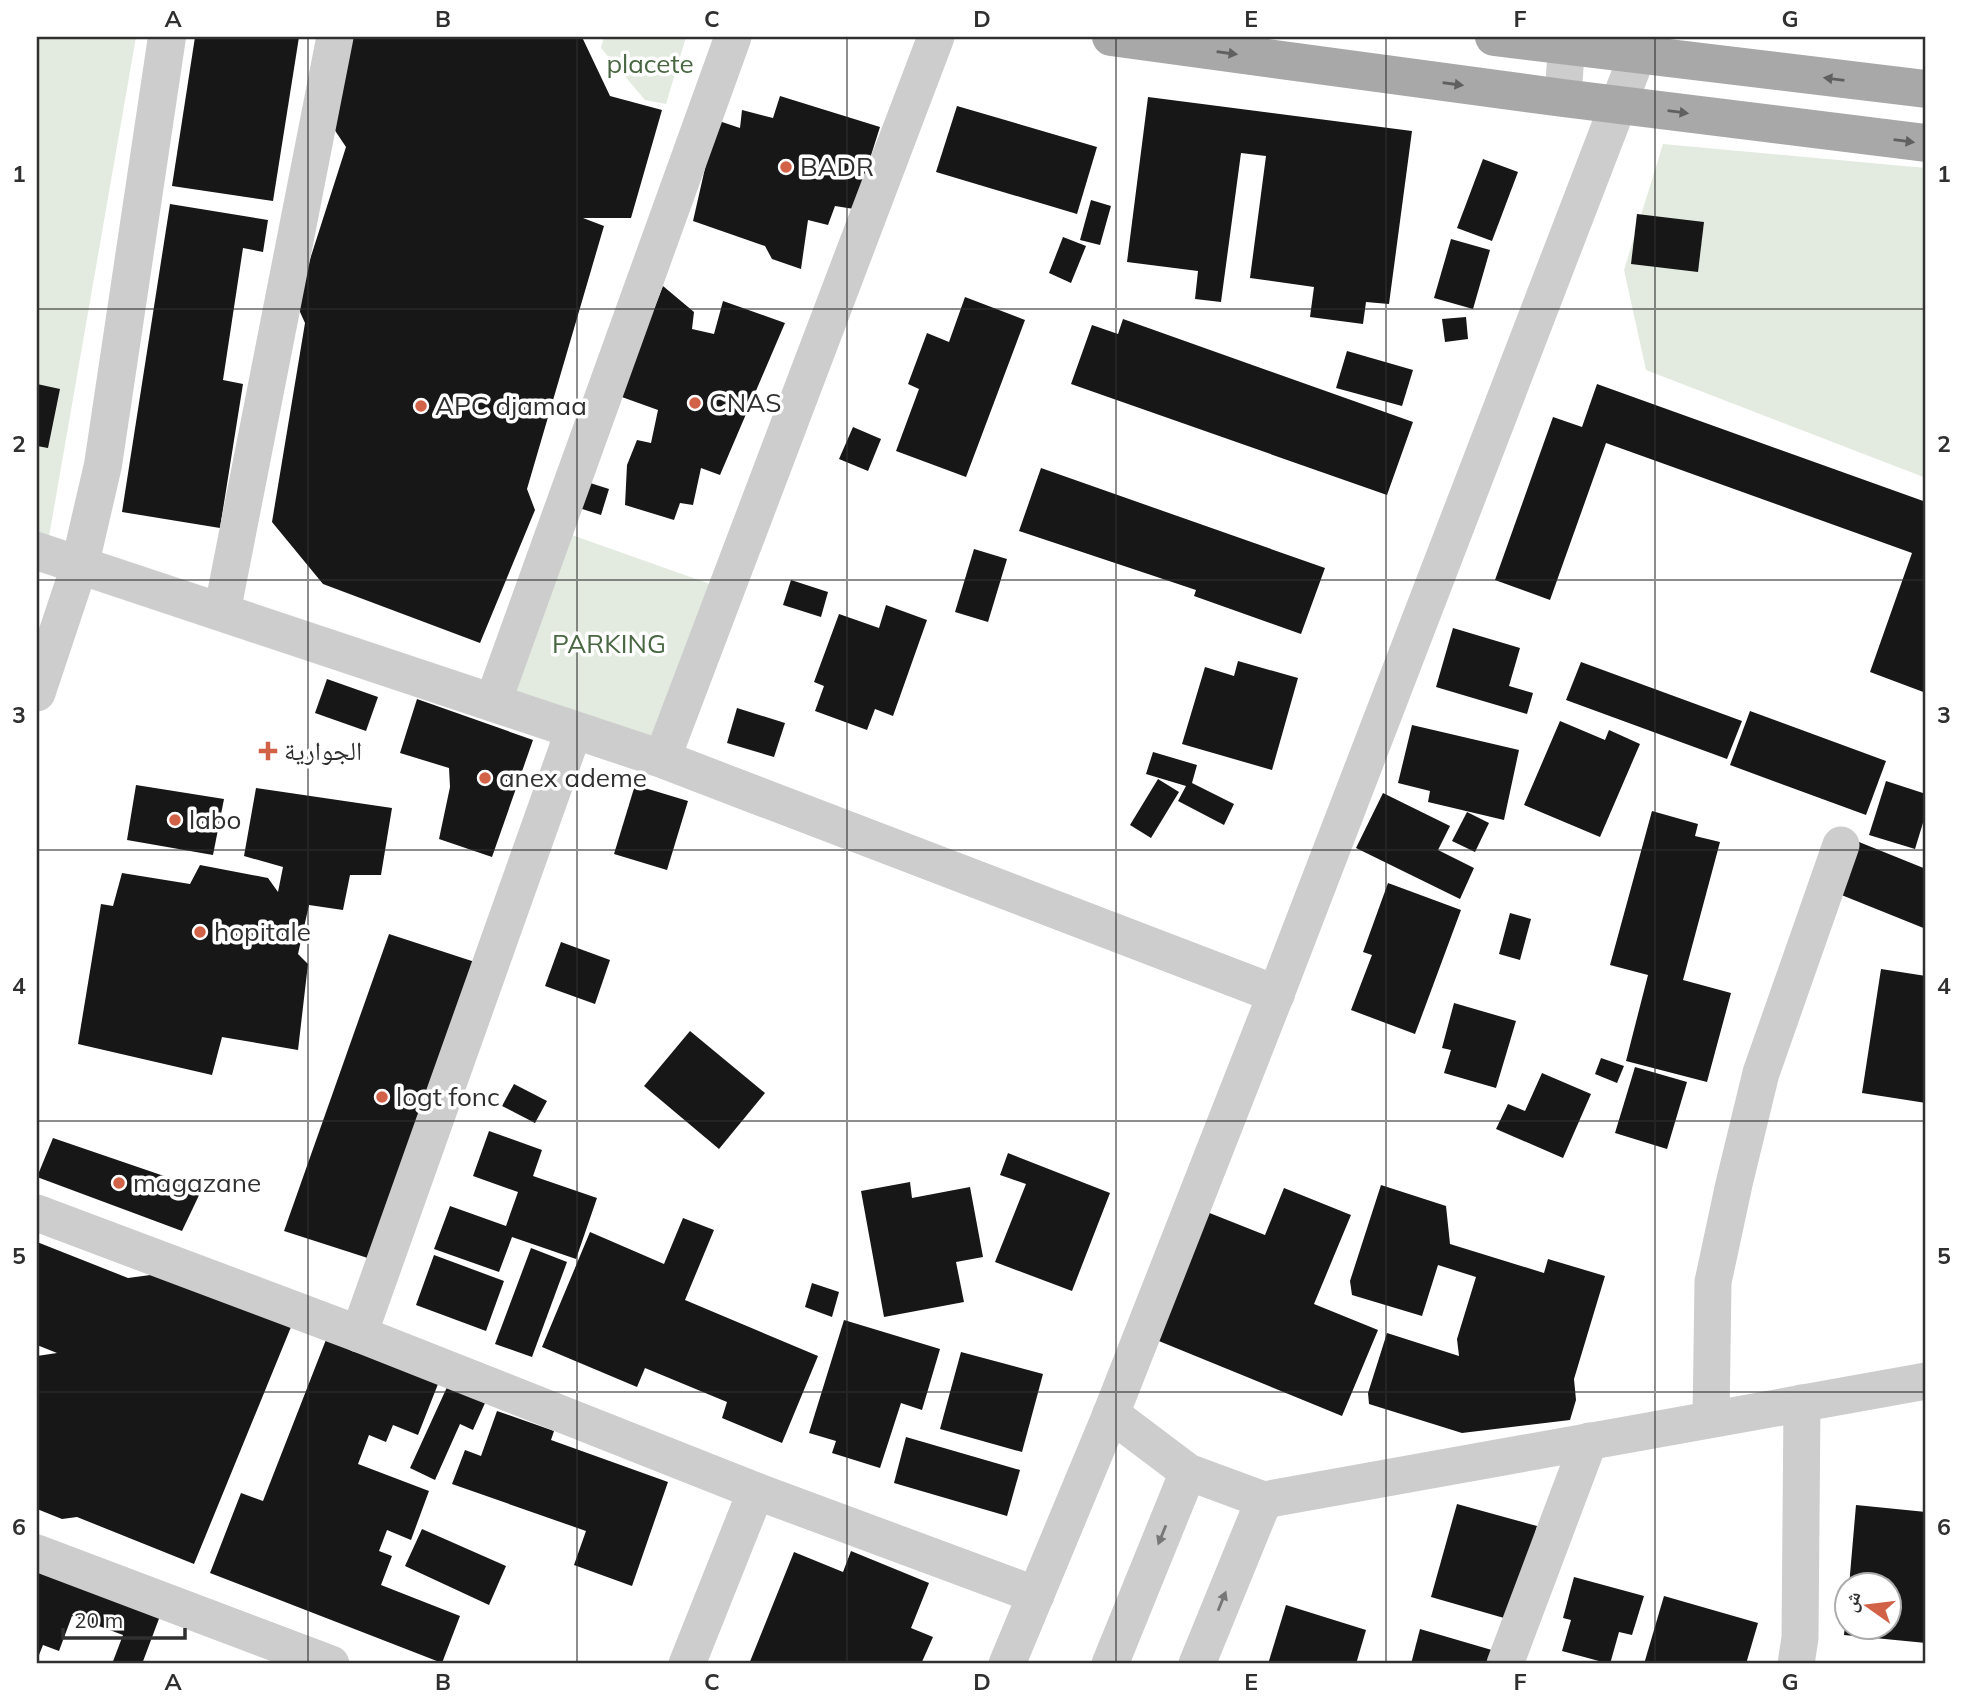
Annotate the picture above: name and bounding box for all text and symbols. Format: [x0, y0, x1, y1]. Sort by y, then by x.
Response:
text: A [164, 4, 182, 33]
text: B [435, 4, 451, 33]
text: C [704, 4, 720, 33]
text: D [973, 4, 991, 33]
text: E [1244, 4, 1258, 33]
text: F [1513, 4, 1527, 33]
text: G [1781, 4, 1799, 33]
park label: placete [606, 47, 694, 80]
one-way arrow [1216, 48, 1238, 59]
one-way arrow [1823, 73, 1845, 84]
one-way arrow [1442, 78, 1464, 89]
one-way arrow [1667, 107, 1689, 118]
one-way arrow [1893, 135, 1915, 146]
place label: BADR [800, 150, 874, 183]
text: 1 [12, 159, 26, 188]
marker: BADR [778, 159, 794, 175]
text: 1 [1937, 159, 1951, 188]
place label: CNAS [709, 386, 781, 419]
place label: APC djamaa [435, 389, 587, 422]
marker: CNAS [687, 395, 703, 411]
marker: APC djamaa [413, 398, 429, 414]
text: 2 [12, 429, 26, 458]
text: 2 [1937, 429, 1951, 458]
park label: PARKING [552, 627, 666, 660]
text: 3 [12, 700, 26, 729]
text: 3 [1937, 700, 1951, 729]
place label: الجوارية [284, 734, 362, 767]
marker: الجوارية [258, 741, 278, 761]
place label: anex ademe [499, 761, 647, 794]
marker: anex ademe [477, 770, 493, 786]
place label: labo [189, 803, 241, 836]
marker: labo [167, 812, 183, 828]
place label: hopitale [214, 915, 311, 948]
marker: hopitale [192, 924, 208, 940]
text: 4 [12, 971, 26, 1000]
text: 4 [1937, 971, 1951, 1000]
place label: logt fonc [396, 1080, 500, 1113]
marker: logt fonc [374, 1089, 390, 1105]
place label: magazane [133, 1166, 261, 1199]
marker: magazane [111, 1175, 127, 1191]
text: 5 [12, 1241, 26, 1270]
text: 5 [1937, 1241, 1951, 1270]
text: 6 [12, 1512, 26, 1541]
text: 6 [1937, 1512, 1951, 1541]
one-way arrow [1157, 1525, 1168, 1546]
north arrow [1834, 1572, 1904, 1642]
text: ش [1837, 1589, 1866, 1615]
one-way arrow [1217, 1590, 1228, 1611]
scale bar [63, 1596, 186, 1640]
text: 20 m [74, 1607, 123, 1633]
text: A [164, 1667, 182, 1696]
text: B [435, 1667, 451, 1696]
text: C [704, 1667, 720, 1696]
text: D [973, 1667, 991, 1696]
text: E [1244, 1667, 1258, 1696]
text: F [1513, 1667, 1527, 1696]
text: G [1781, 1667, 1799, 1696]

